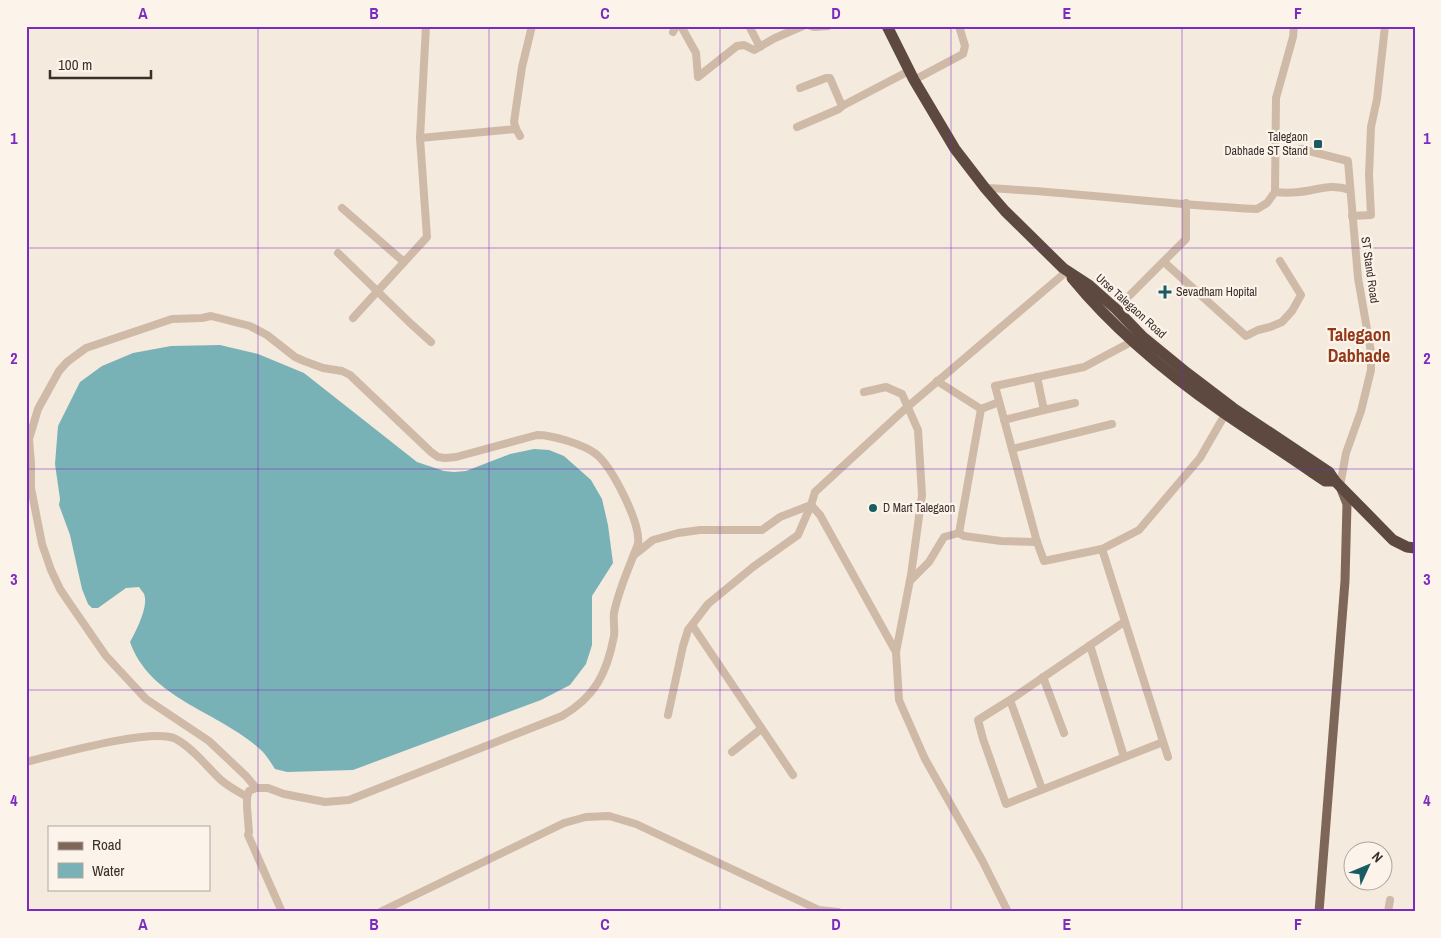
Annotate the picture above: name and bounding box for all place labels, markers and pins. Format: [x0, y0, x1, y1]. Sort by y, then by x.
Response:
place label: Talegaon Dabhade ST Stand [1224, 129, 1308, 159]
marker: Talegaon Dabhade ST Stand [1312, 138, 1324, 150]
place label: Sevadham Hopital [1176, 284, 1257, 300]
marker: Sevadham Hopital [1158, 285, 1172, 299]
place label: D Mart Talegaon [883, 500, 955, 516]
marker: D Mart Talegaon [867, 502, 879, 514]

